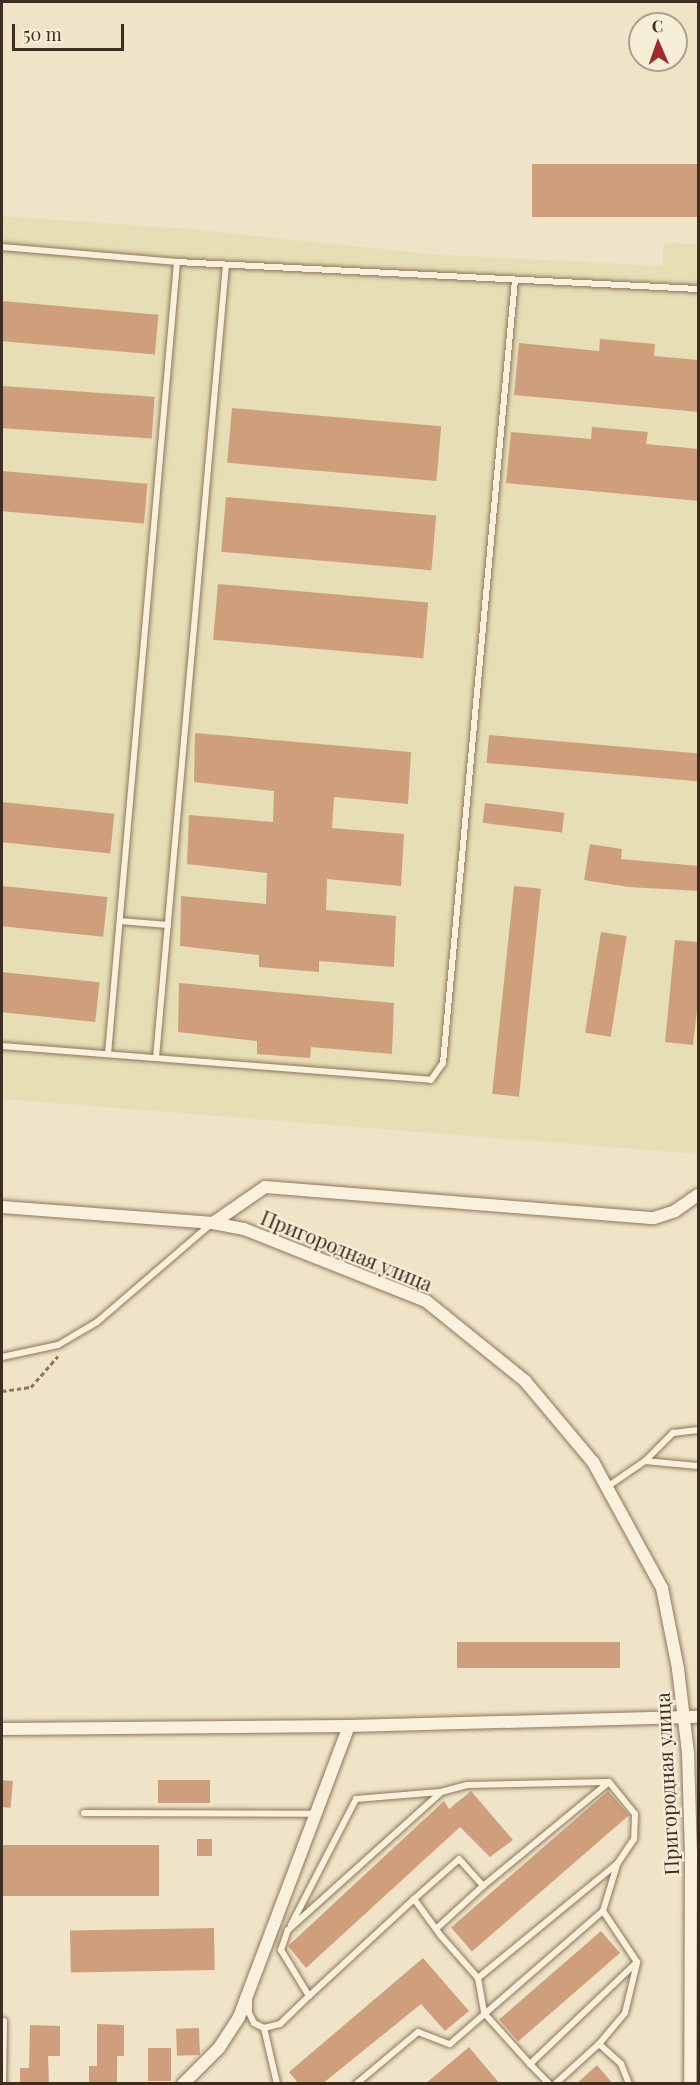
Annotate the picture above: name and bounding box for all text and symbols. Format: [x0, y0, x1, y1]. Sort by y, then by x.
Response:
scale bar [15, 12, 128, 50]
north arrow [628, 12, 688, 72]
text: С [651, 15, 663, 36]
text: 50 m [23, 22, 62, 46]
street label: Пригородная улица [258, 1205, 436, 1295]
street label: Пригородная улица [649, 1692, 683, 1876]

